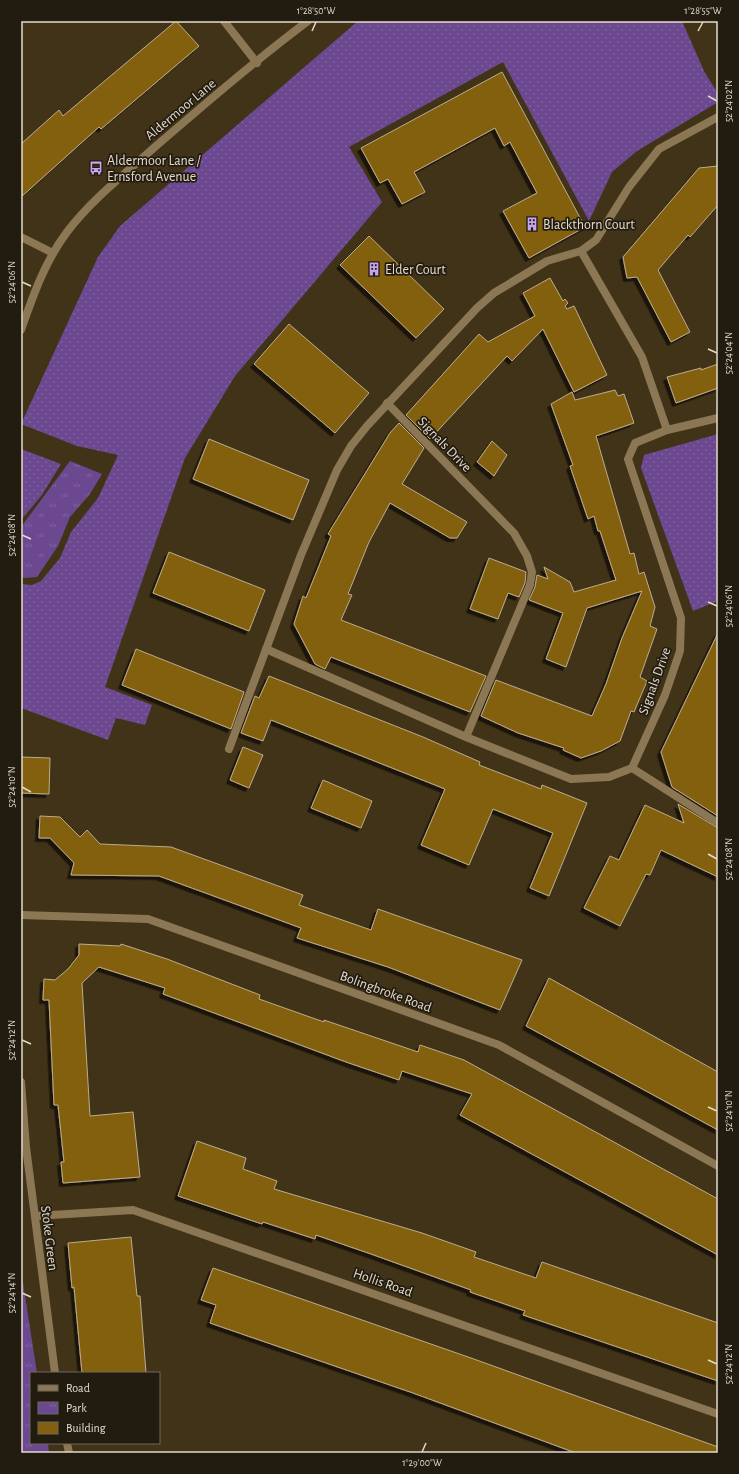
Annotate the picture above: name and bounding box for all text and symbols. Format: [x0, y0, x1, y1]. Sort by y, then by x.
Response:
text: 1°28'50"W [297, 6, 335, 16]
text: 1°28'55"W [684, 6, 722, 16]
street label: Aldermoor Lane [143, 76, 219, 143]
text: 52°24'02"N [724, 80, 734, 122]
place label: Aldermoor Lane / Ernsford Avenue [107, 154, 202, 184]
bus stop icon: Aldermoor Lane / Ernsford Avenue [88, 160, 104, 176]
building icon: Blackthorn Court [524, 216, 540, 232]
place label: Blackthorn Court [543, 218, 635, 232]
text: 52°24'06"N [7, 261, 17, 303]
building icon: Elder Court [366, 261, 382, 277]
place label: Elder Court [385, 263, 446, 277]
text: 52°24'04"N [724, 332, 734, 374]
street label: Signals Drive [415, 414, 474, 475]
text: 52°24'08"N [7, 514, 17, 556]
text: 52°24'06"N [724, 585, 734, 627]
street label: Signals Drive [636, 646, 674, 717]
text: 52°24'10"N [7, 766, 17, 808]
text: 52°24'08"N [724, 838, 734, 880]
street label: Bolingbroke Road [338, 969, 433, 1015]
text: 52°24'12"N [7, 1020, 17, 1060]
text: 52°24'10"N [724, 1090, 734, 1132]
street label: Stoke Green [38, 1205, 60, 1271]
street label: Hollis Road [351, 1266, 414, 1300]
text: 52°24'14"N [7, 1273, 17, 1313]
text: 52°24'12"N [724, 1344, 734, 1384]
legend [30, 1372, 160, 1444]
text: Road [66, 1382, 90, 1394]
text: Park [66, 1402, 87, 1414]
text: Building [66, 1422, 106, 1434]
text: 1°29'00"W [402, 1458, 442, 1468]

